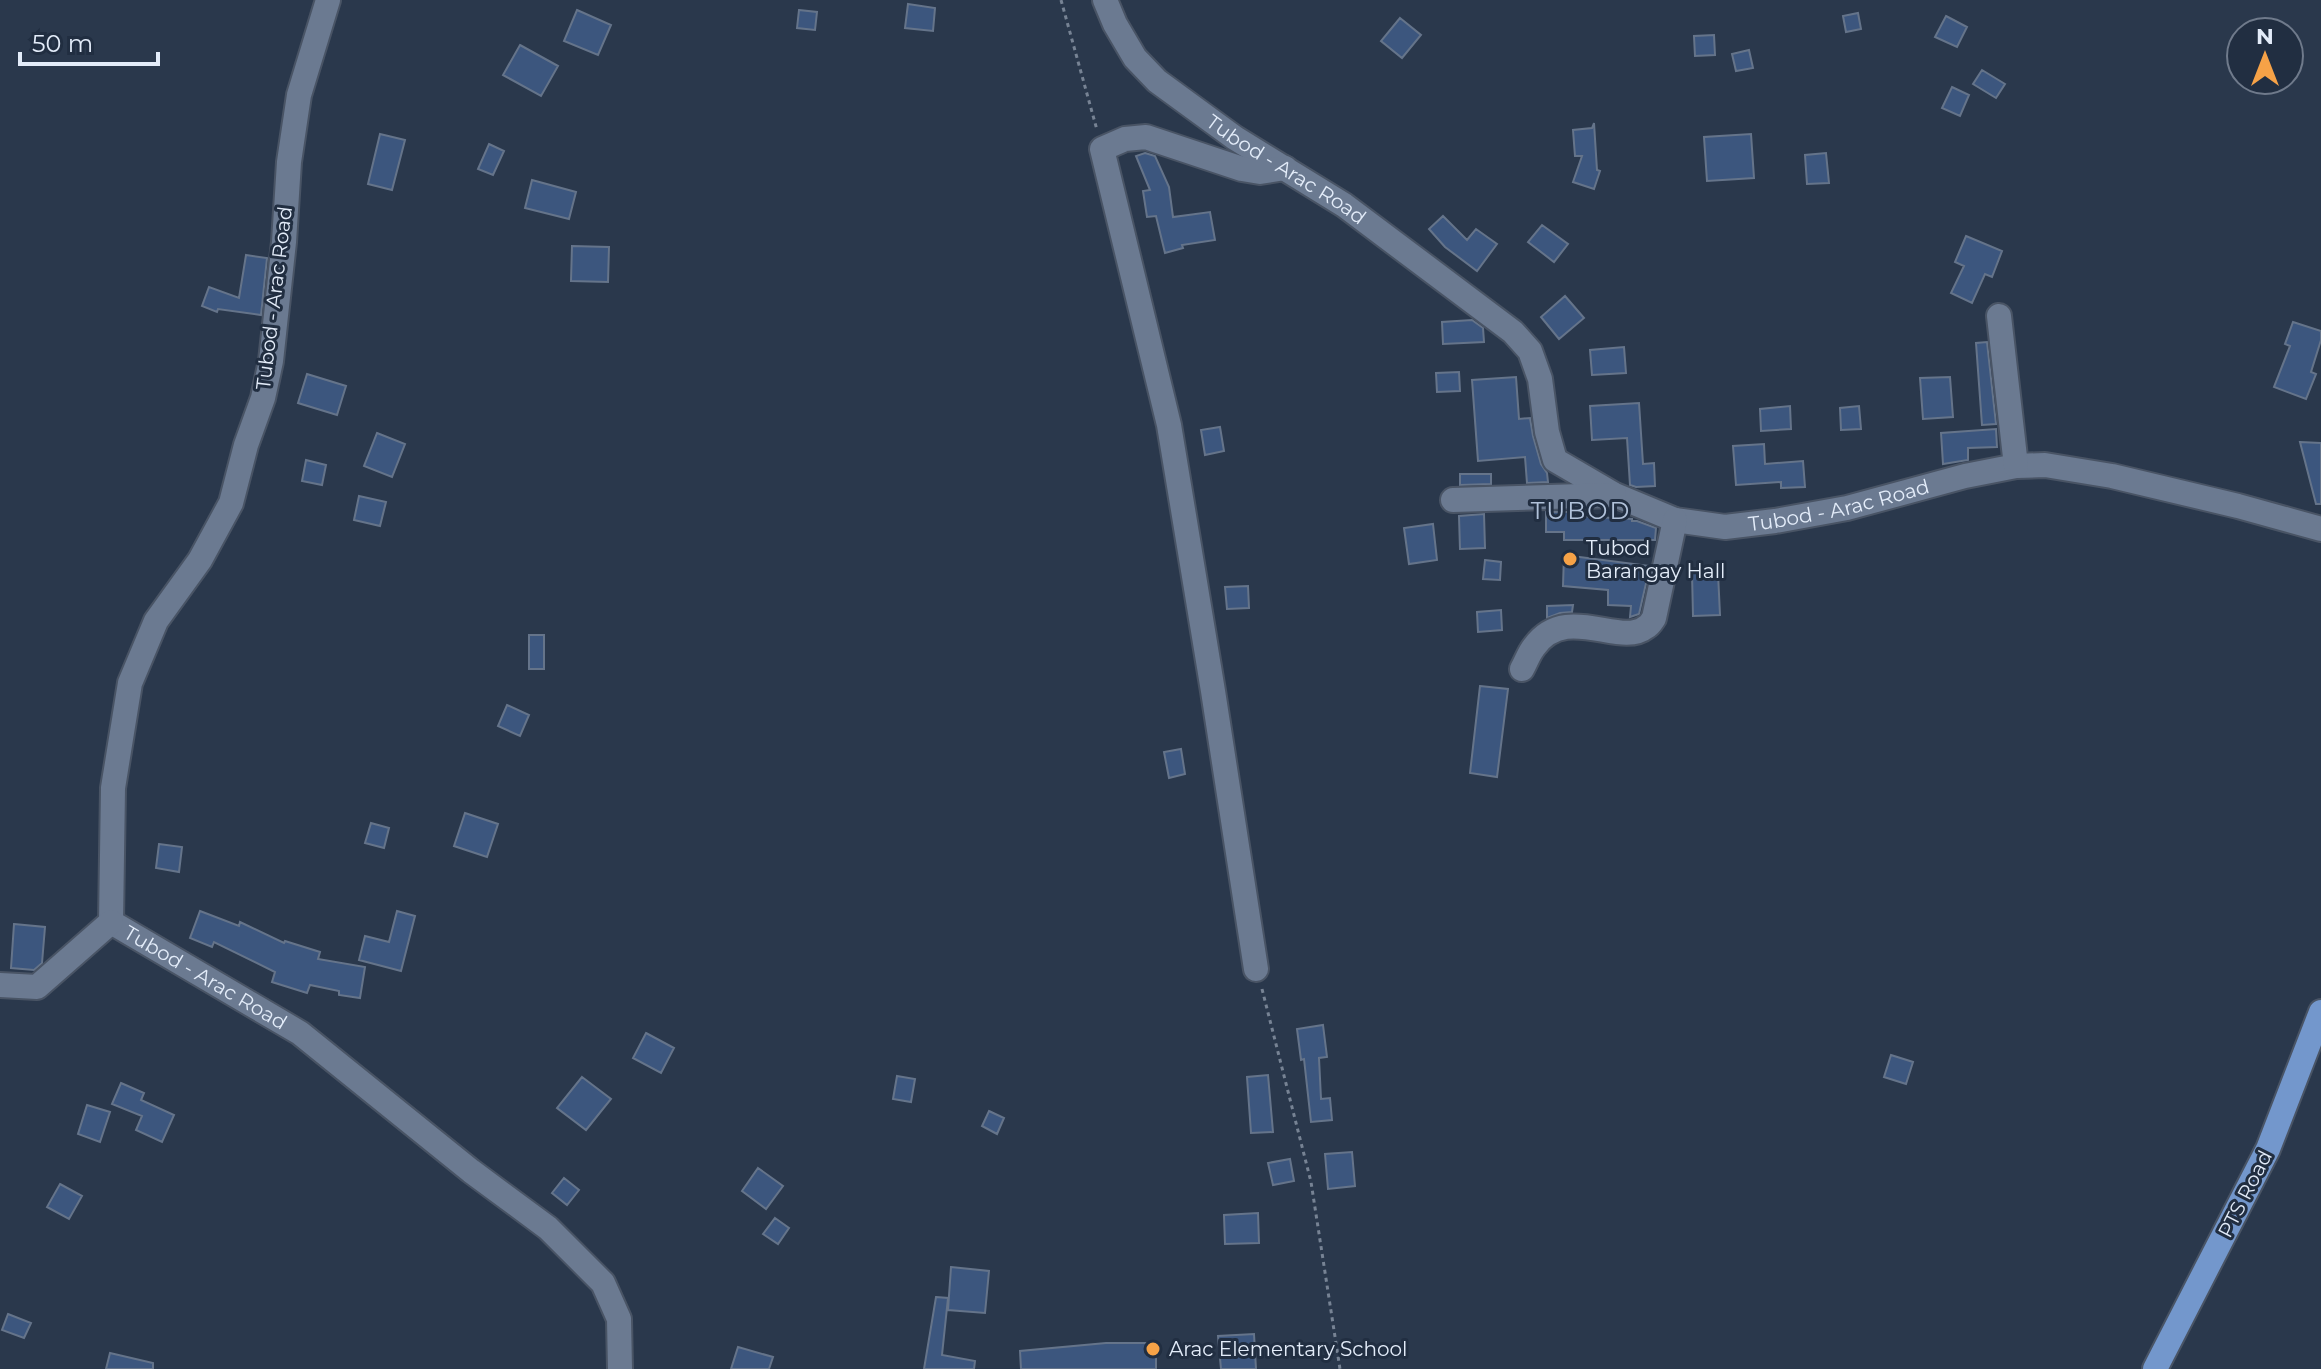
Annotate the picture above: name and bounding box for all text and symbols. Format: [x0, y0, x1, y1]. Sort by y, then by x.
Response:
scale bar [20, 16, 158, 66]
north arrow [2225, 16, 2305, 96]
text: N [2256, 23, 2274, 50]
text: 50 m [32, 29, 93, 58]
street label: Tubod - Arac Road [1202, 109, 1371, 229]
street label: Tubod - Arac Road [251, 205, 297, 391]
street label: Tubod - Arac Road [1747, 474, 1932, 536]
district label: TUBOD [1531, 496, 1631, 525]
place label: Tubod Barangay Hall [1586, 536, 1725, 583]
marker: Tubod Barangay Hall [1561, 550, 1579, 568]
street label: Tubod - Arac Road [120, 920, 291, 1035]
street label: PTS Road [2213, 1146, 2277, 1242]
place label: Arac Elementary School [1169, 1337, 1407, 1361]
marker: Arac Elementary School [1144, 1340, 1162, 1358]

